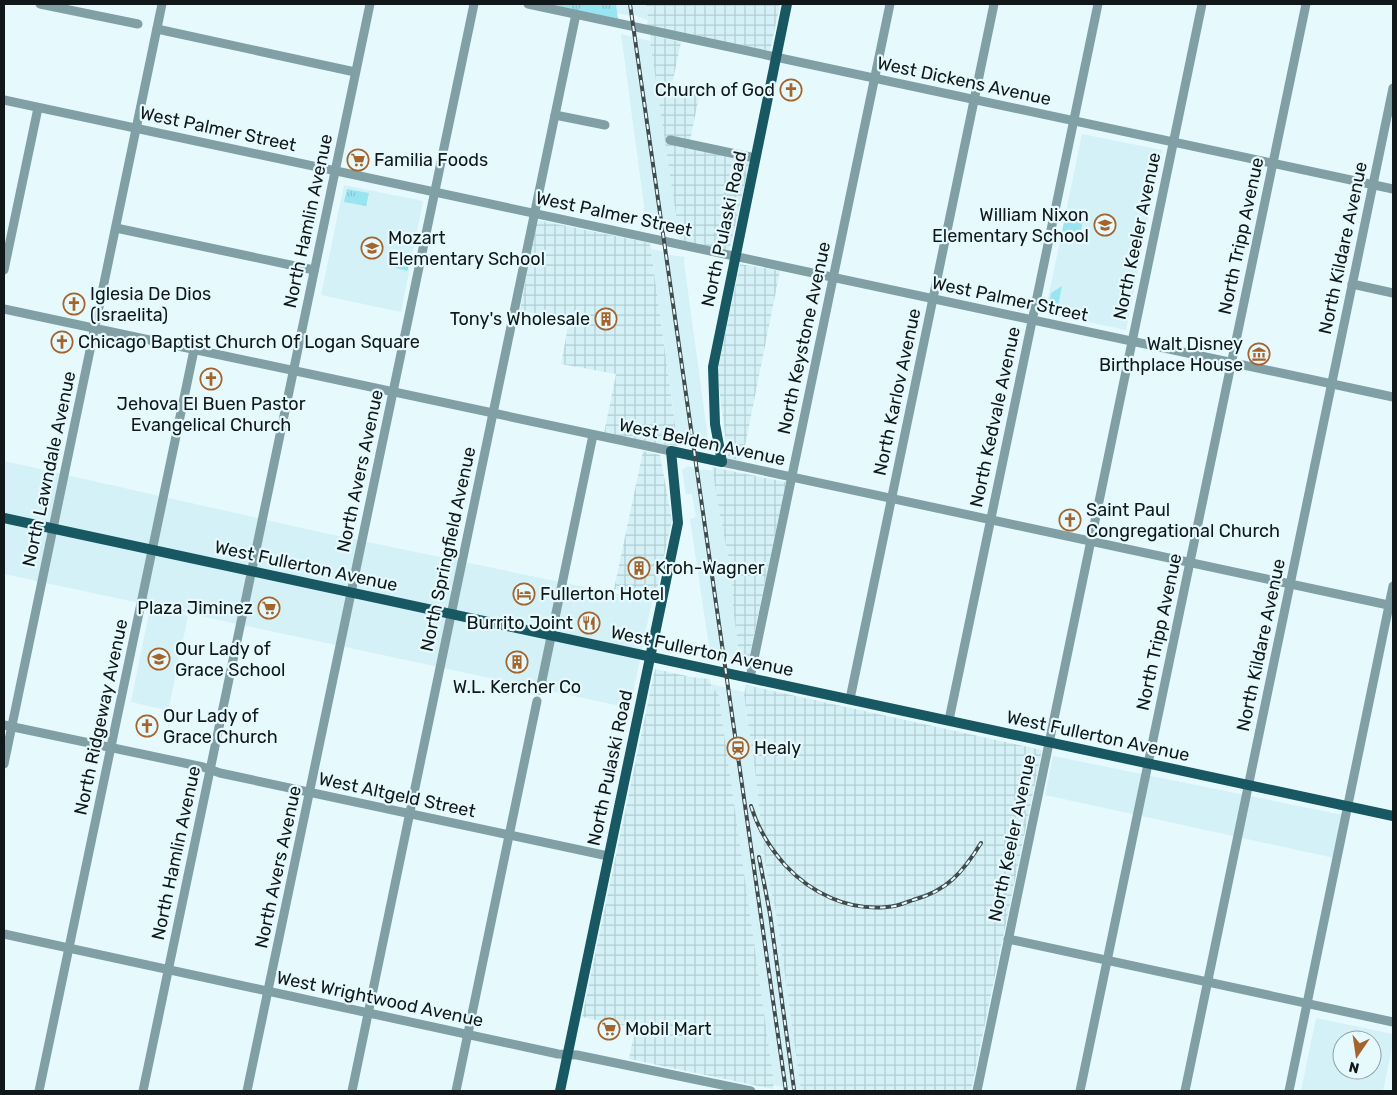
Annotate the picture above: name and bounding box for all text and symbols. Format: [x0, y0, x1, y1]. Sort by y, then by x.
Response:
street label: West Dickens Avenue [875, 52, 1053, 110]
church icon: Church of God [779, 78, 803, 102]
place label: Church of God [655, 79, 775, 101]
street label: West Palmer Street [138, 102, 298, 156]
street label: North Hamlin Avenue [279, 132, 337, 310]
supermarket icon: Familia Foods [346, 148, 370, 172]
place label: Familia Foods [374, 149, 488, 171]
street label: North Pulaski Road [697, 149, 751, 309]
street label: North Keeler Avenue [1109, 150, 1165, 322]
street label: North Tripp Avenue [1214, 155, 1268, 317]
street label: North Kildare Avenue [1314, 160, 1372, 336]
street label: West Palmer Street [534, 187, 694, 241]
place label: William Nixon Elementary School [932, 204, 1089, 247]
school or university icon: William Nixon Elementary School [1093, 213, 1117, 237]
place label: Mozart Elementary School [388, 227, 545, 270]
school or university icon: Mozart Elementary School [360, 236, 384, 260]
street label: North Keystone Avenue [773, 240, 835, 436]
street label: West Palmer Street [930, 272, 1090, 326]
place label: Iglesia De Dios (Israelita) [90, 283, 211, 326]
church icon: Iglesia De Dios (Israelita) [62, 292, 86, 316]
street label: North Karlov Avenue [869, 306, 925, 478]
building icon: Tony's Wholesale [594, 307, 618, 331]
place label: Tony's Wholesale [450, 308, 590, 330]
street label: North Kedvale Avenue [965, 325, 1025, 509]
church icon: Chicago Baptist Church Of Logan Square [50, 330, 74, 354]
place label: Chicago Baptist Church Of Logan Square [78, 331, 420, 353]
place label: Walt Disney Birthplace House [1099, 333, 1243, 376]
museum icon: Walt Disney Birthplace House [1247, 342, 1271, 366]
church icon: Jehova El Buen Pastor Evangelical Church [199, 367, 223, 391]
street label: North Lawndale Avenue [17, 369, 81, 569]
street label: North Avers Avenue [332, 388, 388, 554]
place label: Jehova El Buen Pastor Evangelical Church [116, 393, 306, 436]
street label: West Belden Avenue [617, 414, 787, 470]
street label: North Springfield Avenue [416, 445, 480, 653]
place label: Saint Paul Congregational Church [1086, 499, 1280, 542]
church icon: Saint Paul Congregational Church [1058, 508, 1082, 532]
street label: West Fullerton Avenue [212, 536, 400, 596]
street label: North Tripp Avenue [1132, 551, 1186, 713]
building icon: Kroh-Wagner [627, 556, 651, 580]
place label: Kroh-Wagner [655, 557, 765, 579]
street label: North Kildare Avenue [1232, 557, 1290, 733]
hotel icon: Fullerton Hotel [512, 582, 536, 606]
place label: Fullerton Hotel [540, 583, 664, 605]
supermarket icon: Plaza Jiminez [257, 596, 281, 620]
place label: Plaza Jiminez [137, 597, 253, 619]
restaurant icon: Burrito Joint [577, 611, 601, 635]
place label: Burrito Joint [466, 612, 573, 634]
street label: North Ridgeway Avenue [69, 617, 133, 817]
street label: West Fullerton Avenue [608, 621, 796, 681]
place label: Our Lady of Grace School [175, 638, 285, 681]
school or university icon: Our Lady of Grace School [147, 647, 171, 671]
building icon: W.L. Kercher Co [505, 650, 529, 674]
place label: W.L. Kercher Co [453, 676, 581, 698]
street label: North Pulaski Road [583, 688, 637, 848]
place label: Our Lady of Grace Church [163, 705, 278, 748]
street label: West Fullerton Avenue [1004, 706, 1192, 766]
church icon: Our Lady of Grace Church [135, 714, 159, 738]
station icon: Healy [726, 736, 750, 760]
place label: Healy [754, 737, 801, 759]
street label: North Keeler Avenue [984, 752, 1040, 924]
street label: North Hamlin Avenue [147, 764, 205, 942]
street label: West Altgeld Street [316, 768, 478, 822]
street label: North Avers Avenue [250, 784, 306, 950]
street label: West Wrightwood Avenue [275, 966, 485, 1032]
supermarket icon: Mobil Mart [597, 1017, 621, 1041]
place label: Mobil Mart [625, 1018, 712, 1040]
north arrow [1332, 1030, 1382, 1080]
text: N [1347, 1058, 1361, 1077]

